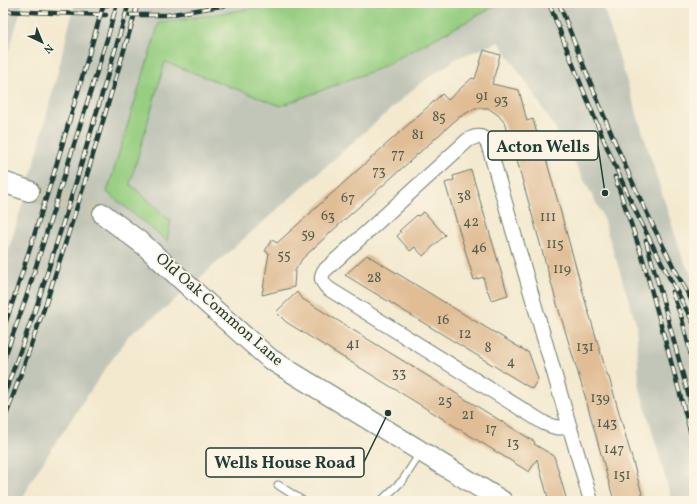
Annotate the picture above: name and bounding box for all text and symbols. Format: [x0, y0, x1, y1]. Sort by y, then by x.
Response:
north arrow [22, 22, 62, 62]
text: N [40, 40, 56, 56]
house number: 91 [476, 87, 488, 106]
house number: 93 [494, 91, 508, 110]
house number: 85 [432, 108, 446, 127]
house number: 81 [412, 126, 424, 145]
callout: Acton Wells [488, 131, 598, 160]
text: Acton Wells [496, 136, 590, 159]
house number: 77 [391, 145, 405, 164]
house number: 73 [372, 162, 386, 181]
house number: 38 [457, 187, 471, 206]
house number: 67 [341, 189, 355, 208]
house number: 63 [321, 207, 335, 226]
house number: 111 [540, 208, 556, 227]
house number: 42 [463, 213, 479, 232]
house number: 59 [301, 225, 315, 244]
house number: 115 [546, 235, 564, 254]
house number: 46 [471, 239, 487, 258]
house number: 55 [277, 246, 291, 265]
street label: Old Oak Common Lane [150, 248, 288, 372]
house number: 119 [553, 260, 571, 279]
house number: 28 [367, 269, 381, 288]
house number: 16 [437, 311, 449, 330]
house number: 12 [459, 325, 471, 344]
house number: 41 [346, 335, 360, 354]
house number: 131 [576, 338, 594, 357]
house number: 8 [484, 339, 492, 358]
house number: 4 [507, 353, 515, 372]
house number: 33 [392, 364, 406, 383]
house number: 139 [590, 389, 610, 408]
house number: 25 [438, 392, 452, 411]
house number: 21 [462, 406, 474, 425]
house number: 143 [597, 414, 617, 433]
house number: 17 [485, 420, 497, 439]
house number: 13 [507, 434, 519, 453]
house number: 147 [604, 440, 624, 459]
callout: Wells House Road [206, 448, 364, 477]
text: Wells House Road [214, 452, 356, 475]
house number: 151 [613, 466, 631, 485]

